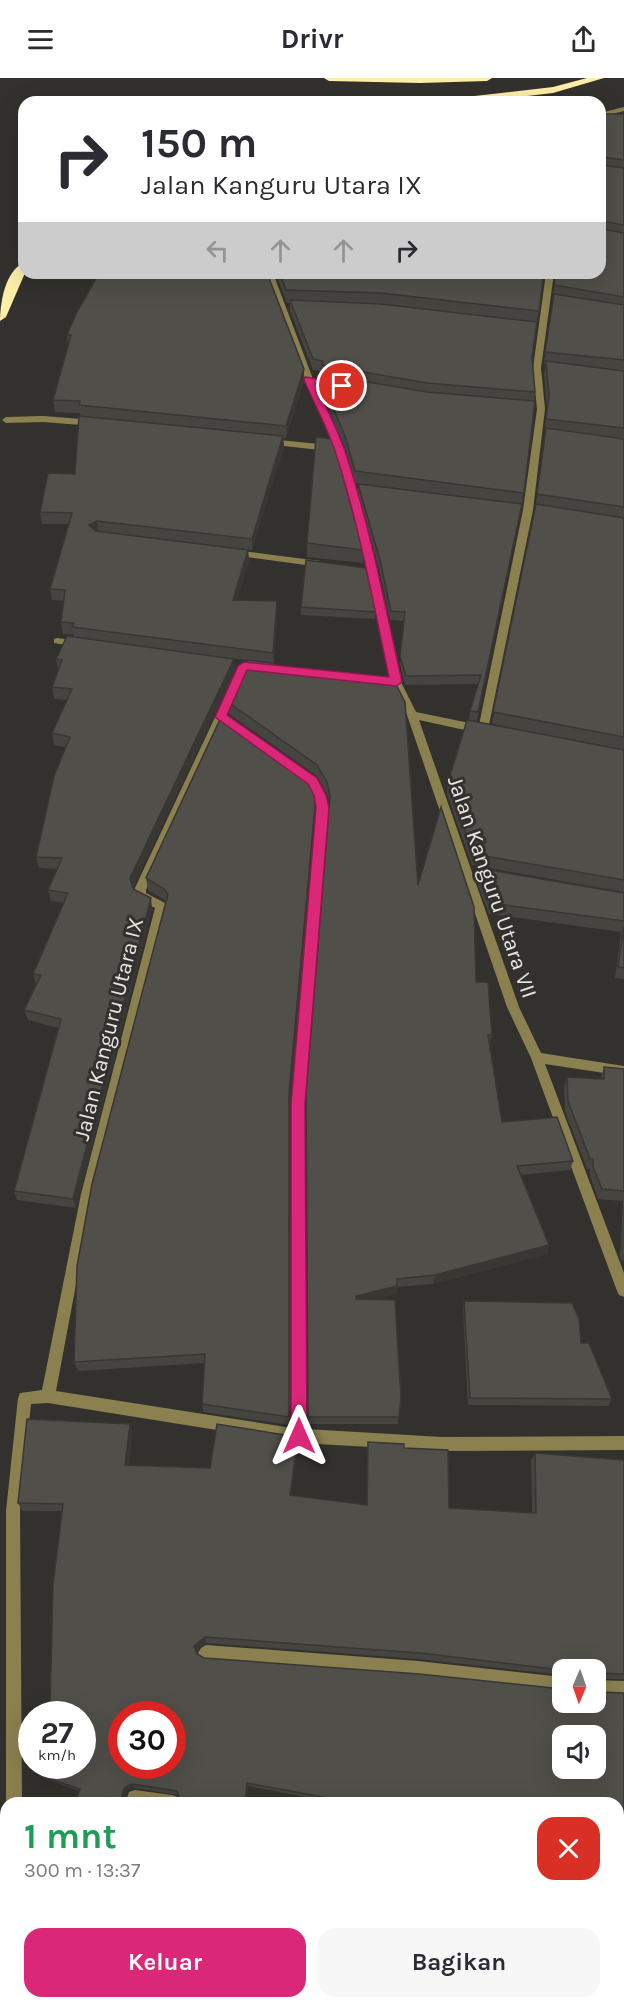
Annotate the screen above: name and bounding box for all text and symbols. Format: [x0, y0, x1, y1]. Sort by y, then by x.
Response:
icon: menu [24, 23, 57, 56]
text: Drivr [281, 23, 343, 55]
icon: share [567, 23, 600, 56]
text: 150 m [141, 118, 257, 168]
icon: right [42, 120, 120, 198]
text: Jalan Kanguru Utara IX [141, 169, 422, 201]
icon: left [201, 234, 234, 267]
icon: ahead [264, 234, 297, 267]
icon: ahead [327, 234, 360, 267]
icon: right [390, 234, 423, 267]
pin [316, 360, 367, 411]
icon: arrive [325, 369, 358, 402]
street label: Jalan Kanguru Utara VII [442, 772, 542, 1002]
street label: Jalan Kanguru Utara IX [69, 915, 149, 1143]
position arrow [267, 1404, 331, 1468]
north arrow [552, 1659, 606, 1713]
map controls [552, 1659, 606, 1779]
speed limit sign: 30 [108, 1701, 186, 1779]
text: 27 [40, 1715, 74, 1751]
button: sound [552, 1725, 606, 1779]
text: km/h [38, 1746, 76, 1764]
text: 1 mnt [24, 1815, 117, 1857]
button: close [537, 1817, 600, 1880]
text: 300 m · 13:37 [24, 1859, 140, 1882]
button: Keluar [24, 1928, 306, 1997]
button: Bagikan [318, 1928, 600, 1997]

